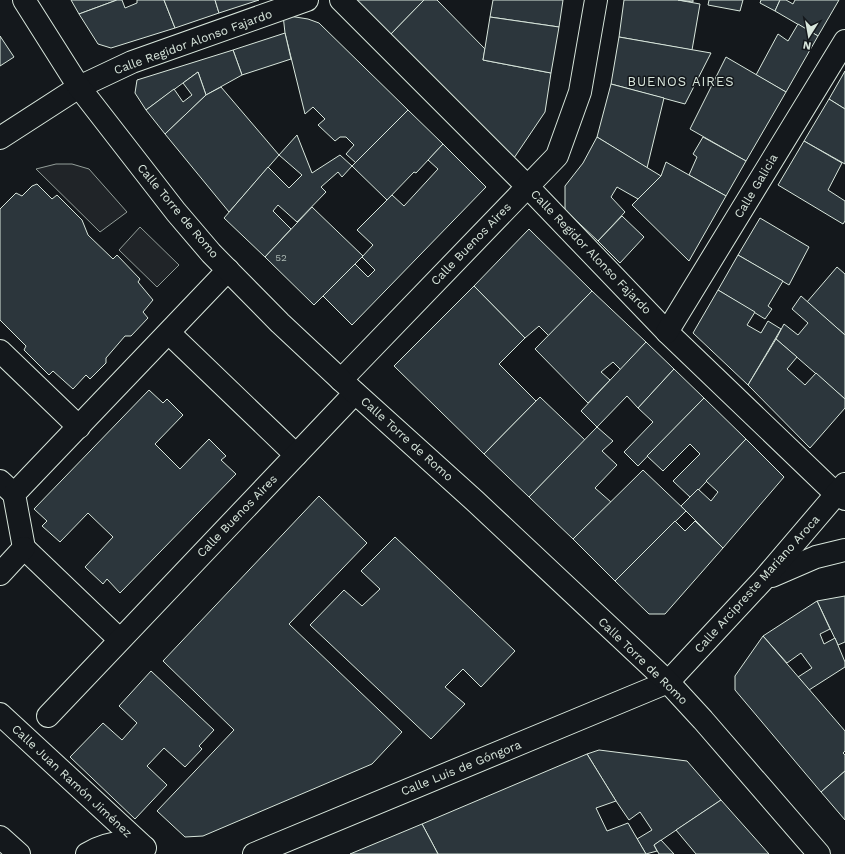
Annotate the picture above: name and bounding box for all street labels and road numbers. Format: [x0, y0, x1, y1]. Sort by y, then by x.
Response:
street label: Calle Regidor Alonso Fajardo [112, 7, 274, 77]
street label: Calle Galicia [731, 151, 781, 221]
street label: Calle Torre de Romo [134, 161, 222, 261]
street label: Calle Regidor Alonso Fajardo [528, 187, 654, 317]
street label: Calle Buenos Aires [428, 200, 514, 288]
street label: Calle Torre de Romo [358, 394, 456, 484]
street label: Calle Buenos Aires [194, 472, 280, 560]
street label: Calle Arcipreste Mariano Aroca [691, 512, 823, 656]
street label: Calle Torre de Romo [595, 615, 691, 707]
street label: Calle Juan Ramón Jiménez [9, 722, 135, 840]
street label: Calle Luis de Góngora [399, 737, 523, 799]

